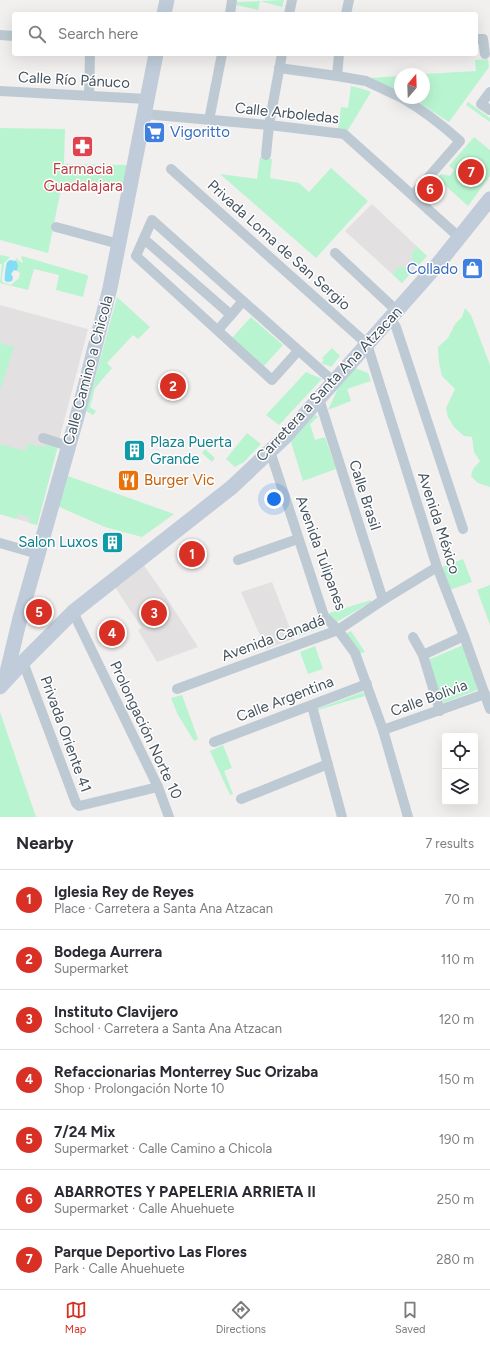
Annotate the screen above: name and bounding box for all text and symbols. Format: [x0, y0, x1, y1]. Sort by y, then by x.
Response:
search box [12, 12, 478, 56]
icon: search [26, 23, 48, 45]
text: Search here [58, 25, 138, 43]
street label: Calle Río Pánuco [18, 68, 131, 92]
north arrow [394, 68, 430, 104]
street label: Calle Arboledas [234, 99, 340, 127]
supermarket icon: Vigoritto [141, 119, 167, 145]
place label: Vigoritto [170, 123, 230, 141]
pharmacy icon: Farmacia Guadalajara [70, 133, 96, 159]
pin: 7 [458, 157, 484, 187]
place label: Farmacia Guadalajara [43, 160, 123, 195]
pin: 6 [417, 174, 443, 204]
street label: Privada Loma de San Sergio [204, 176, 354, 314]
shop icon: Collado [460, 256, 486, 282]
place label: Collado [407, 260, 458, 278]
street label: Calle Camino a Chicola [59, 293, 117, 447]
street label: Carretera a Santa Ana Atzacan [252, 303, 406, 465]
pin: 2 [160, 371, 186, 401]
place label: Plaza Puerta Grande [150, 433, 232, 468]
building icon: Plaza Puerta Grande [122, 438, 148, 464]
street label: Calle Brasil [345, 458, 385, 532]
restaurant icon: Burger Vic [115, 467, 141, 493]
street label: Avenida México [414, 470, 464, 576]
place label: Burger Vic [144, 471, 214, 489]
your location [264, 489, 284, 509]
street label: Avenida Tulipanes [292, 493, 350, 613]
building icon: Salon Luxos [100, 529, 126, 555]
place label: Salon Luxos [18, 533, 98, 551]
pin: 1 [179, 539, 205, 569]
pin: 5 [26, 597, 52, 627]
pin: 3 [141, 598, 167, 628]
street label: Avenida Canadá [219, 611, 327, 665]
pin: 4 [99, 618, 125, 648]
street label: Prolongación Norte 10 [106, 658, 186, 802]
street label: Calle Argentina [234, 672, 336, 726]
street label: Privada Oriente 41 [37, 673, 95, 795]
street label: Calle Bolivia [388, 676, 470, 720]
map controls [442, 733, 478, 805]
button: locate [442, 733, 478, 769]
button: layers [442, 769, 478, 805]
text: Nearby [16, 833, 74, 853]
text: 7 results [425, 836, 474, 851]
text: Iglesia Rey de Reyes [54, 883, 194, 901]
text: 1 [26, 892, 32, 907]
text: 70 m [444, 892, 474, 907]
text: Place · Carretera a Santa Ana Atzacan [54, 901, 273, 916]
text: Bodega Aurrera [54, 943, 162, 961]
text: 2 [25, 952, 33, 967]
text: 110 m [441, 952, 474, 967]
text: Supermarket [54, 961, 129, 976]
text: Instituto Clavijero [54, 1003, 178, 1021]
text: 3 [25, 1012, 33, 1027]
text: 120 m [439, 1012, 474, 1027]
text: School · Carretera a Santa Ana Atzacan [54, 1021, 282, 1036]
text: Refaccionarias Monterrey Suc Orizaba [54, 1063, 318, 1081]
text: 4 [25, 1072, 33, 1087]
text: 150 m [439, 1072, 474, 1087]
text: Shop · Prolongación Norte 10 [54, 1081, 224, 1096]
text: 7/24 Mix [54, 1123, 115, 1141]
text: 5 [25, 1132, 33, 1147]
text: 190 m [439, 1132, 474, 1147]
text: Supermarket · Calle Camino a Chicola [54, 1141, 272, 1156]
text: ABARROTES Y PAPELERIA ARRIETA II [54, 1183, 316, 1201]
text: 6 [25, 1192, 33, 1207]
text: 250 m [437, 1192, 474, 1207]
text: Supermarket · Calle Ahuehuete [54, 1201, 234, 1216]
text: Parque Deportivo Las Flores [54, 1243, 247, 1261]
text: 7 [25, 1252, 33, 1267]
text: 280 m [436, 1252, 474, 1267]
text: Park · Calle Ahuehuete [54, 1261, 184, 1276]
tab: Map [65, 1299, 87, 1336]
tab: Directions [216, 1299, 266, 1336]
tab: Saved [395, 1299, 425, 1336]

